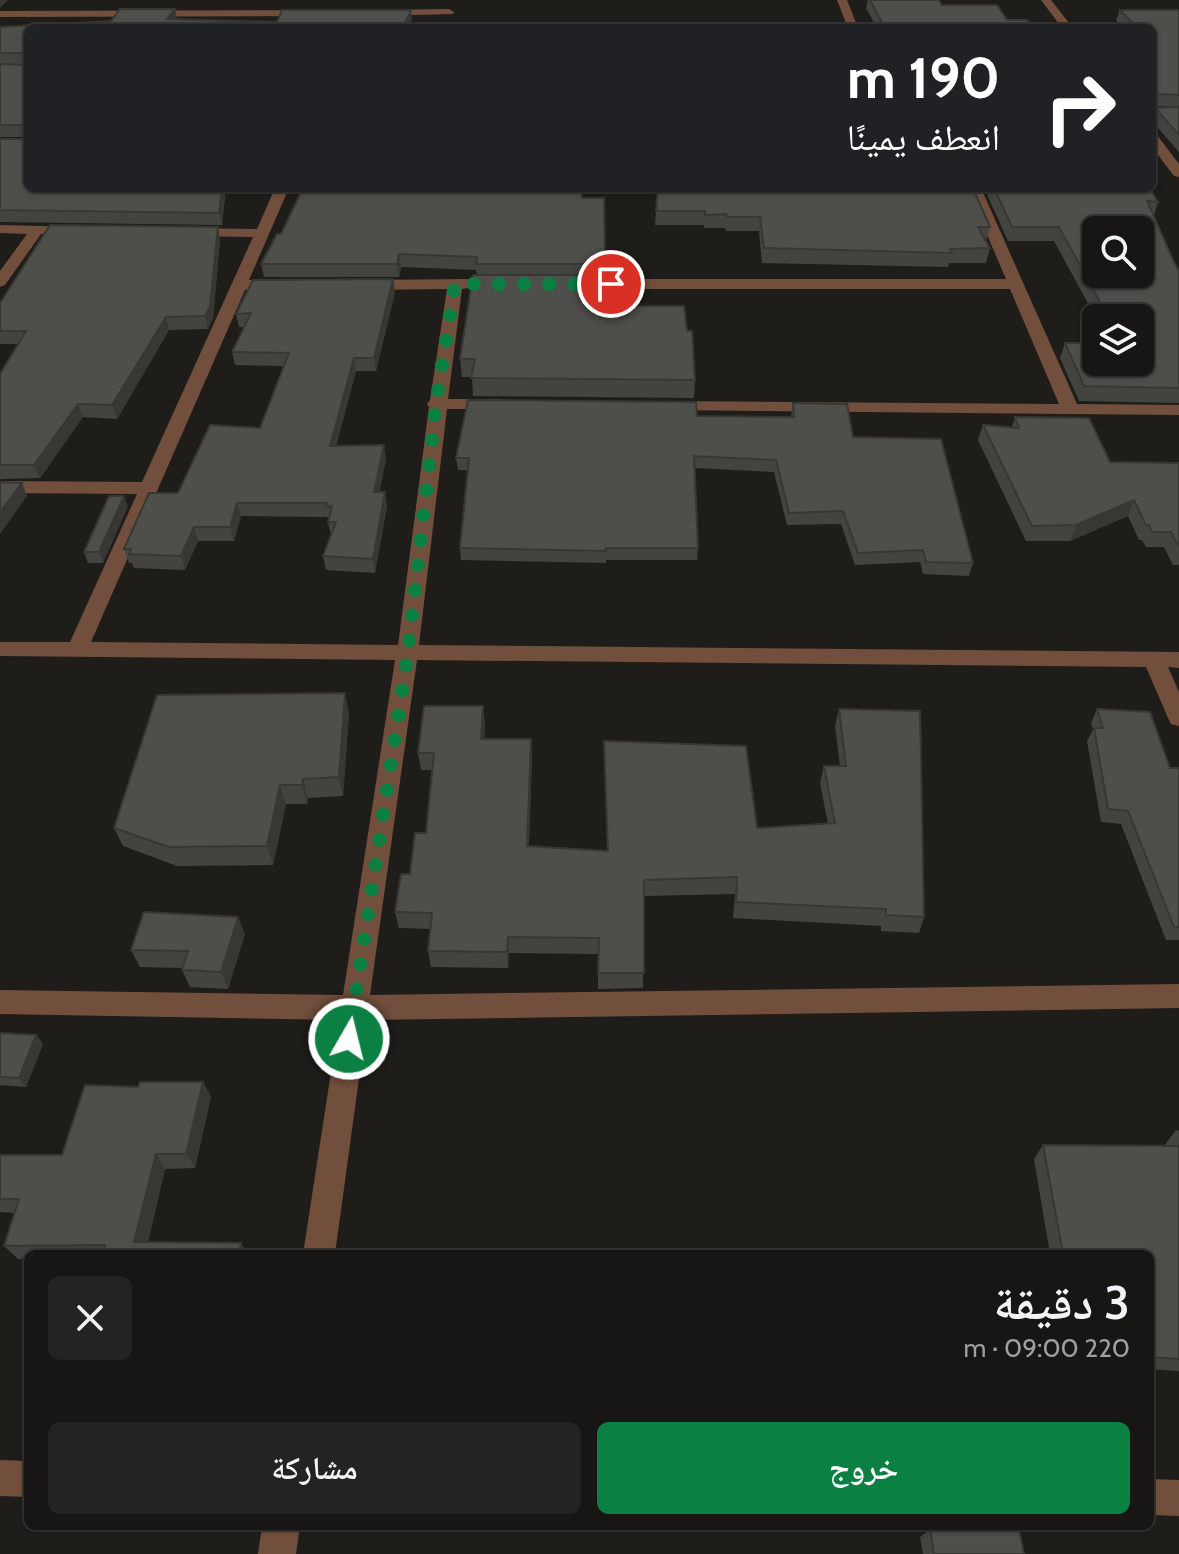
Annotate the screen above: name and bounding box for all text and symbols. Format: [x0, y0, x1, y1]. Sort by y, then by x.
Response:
text: 190 m [847, 44, 1000, 112]
icon: right [1028, 56, 1132, 160]
text: انعطف يمينًا [847, 115, 1000, 159]
map controls [1082, 216, 1154, 376]
button: search [1082, 216, 1154, 288]
pin [577, 250, 645, 318]
icon: arrive [589, 262, 633, 306]
button: layers [1082, 304, 1154, 376]
position arrow [307, 997, 391, 1081]
text: 3 دقيقة [994, 1273, 1130, 1331]
button: close [48, 1276, 132, 1360]
text: 220 m · 09:00 [963, 1332, 1130, 1364]
button: مشاركة [48, 1422, 581, 1514]
button: خروج [597, 1422, 1130, 1514]

